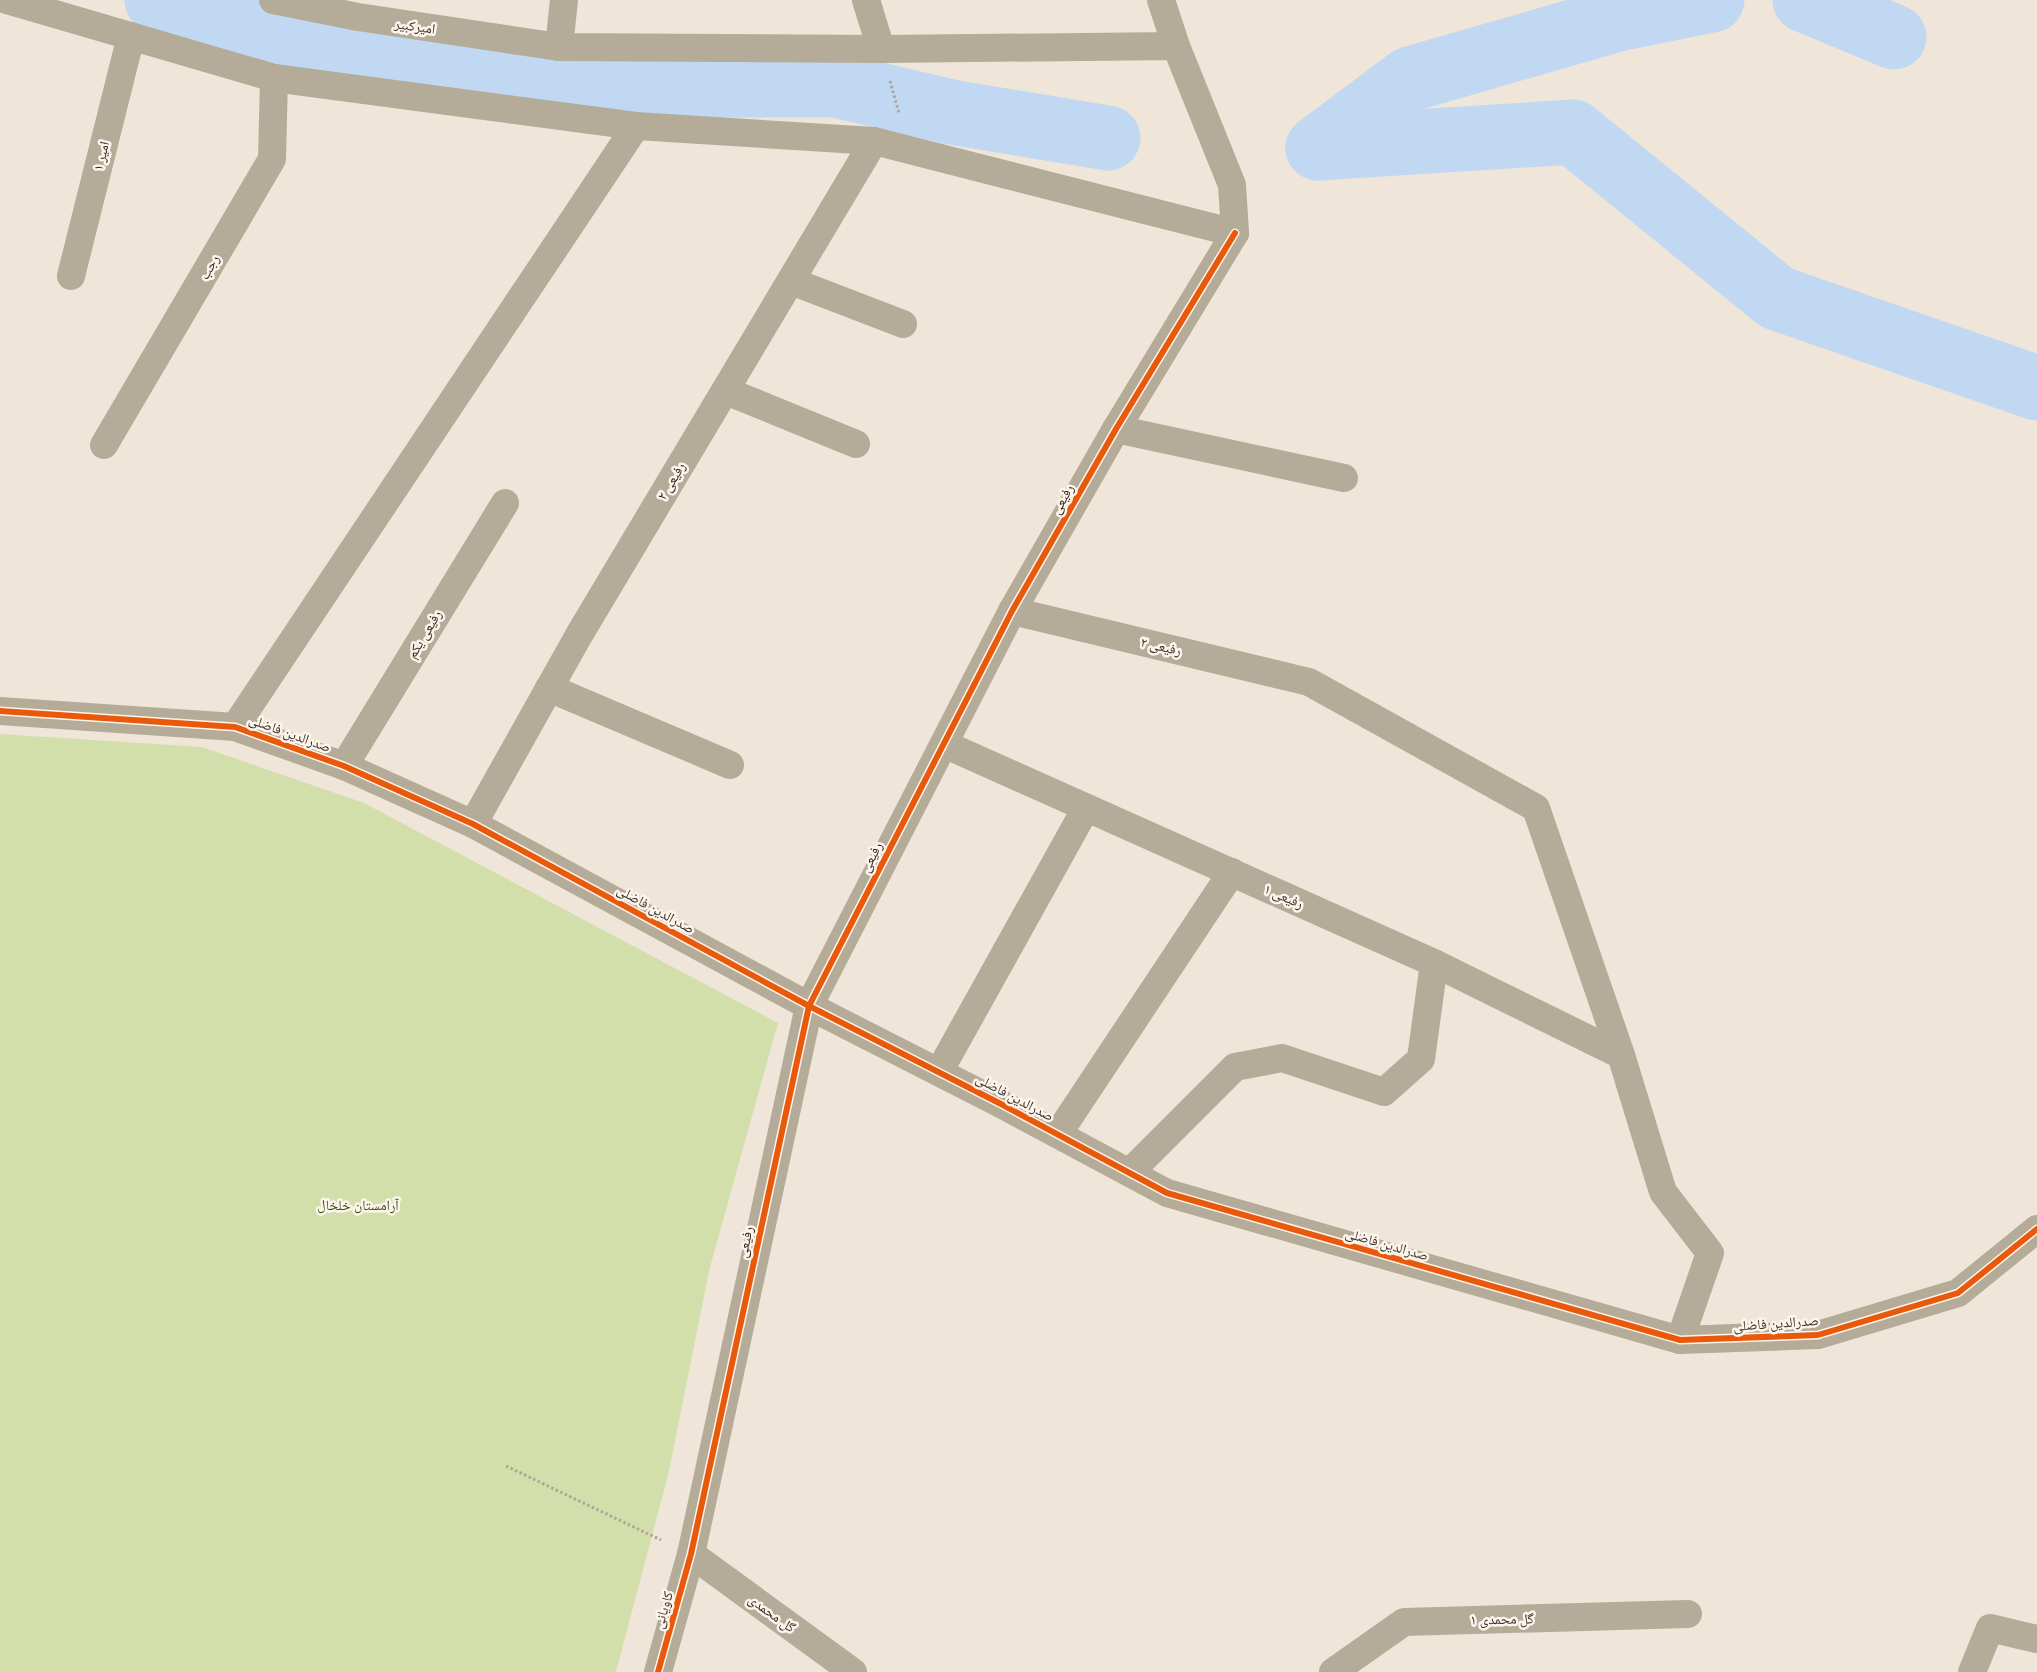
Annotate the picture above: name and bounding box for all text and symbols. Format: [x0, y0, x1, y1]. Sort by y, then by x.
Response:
street label: امیرکبیر [392, 15, 436, 38]
street label: امیر ۱ [90, 140, 113, 173]
street label: رجب [196, 252, 223, 283]
street label: رفیعی ۲ [654, 459, 689, 503]
street label: رفیعی [1047, 481, 1078, 517]
street label: رفیعی یکم [403, 607, 446, 662]
street label: رفیعی ۲ [1139, 634, 1183, 659]
street label: صدرالدین فاضلی [247, 711, 333, 756]
street label: رفیعی [857, 839, 886, 875]
street label: رفیعی ۱ [1261, 880, 1306, 913]
street label: صدرالدین فاضلی [614, 881, 697, 938]
street label: صدرالدین فاضلی [973, 1070, 1057, 1125]
park label: آرامستان خلخال [317, 1197, 399, 1214]
street label: رفیعی [734, 1225, 757, 1259]
street label: صدرالدین فاضلی [1343, 1225, 1430, 1264]
street label: صدرالدین فاضلی [1733, 1312, 1819, 1335]
street label: کاویانی [650, 1589, 677, 1631]
street label: گل محمدی [745, 1591, 799, 1636]
street label: گل محمدی ۱ [1470, 1610, 1534, 1629]

